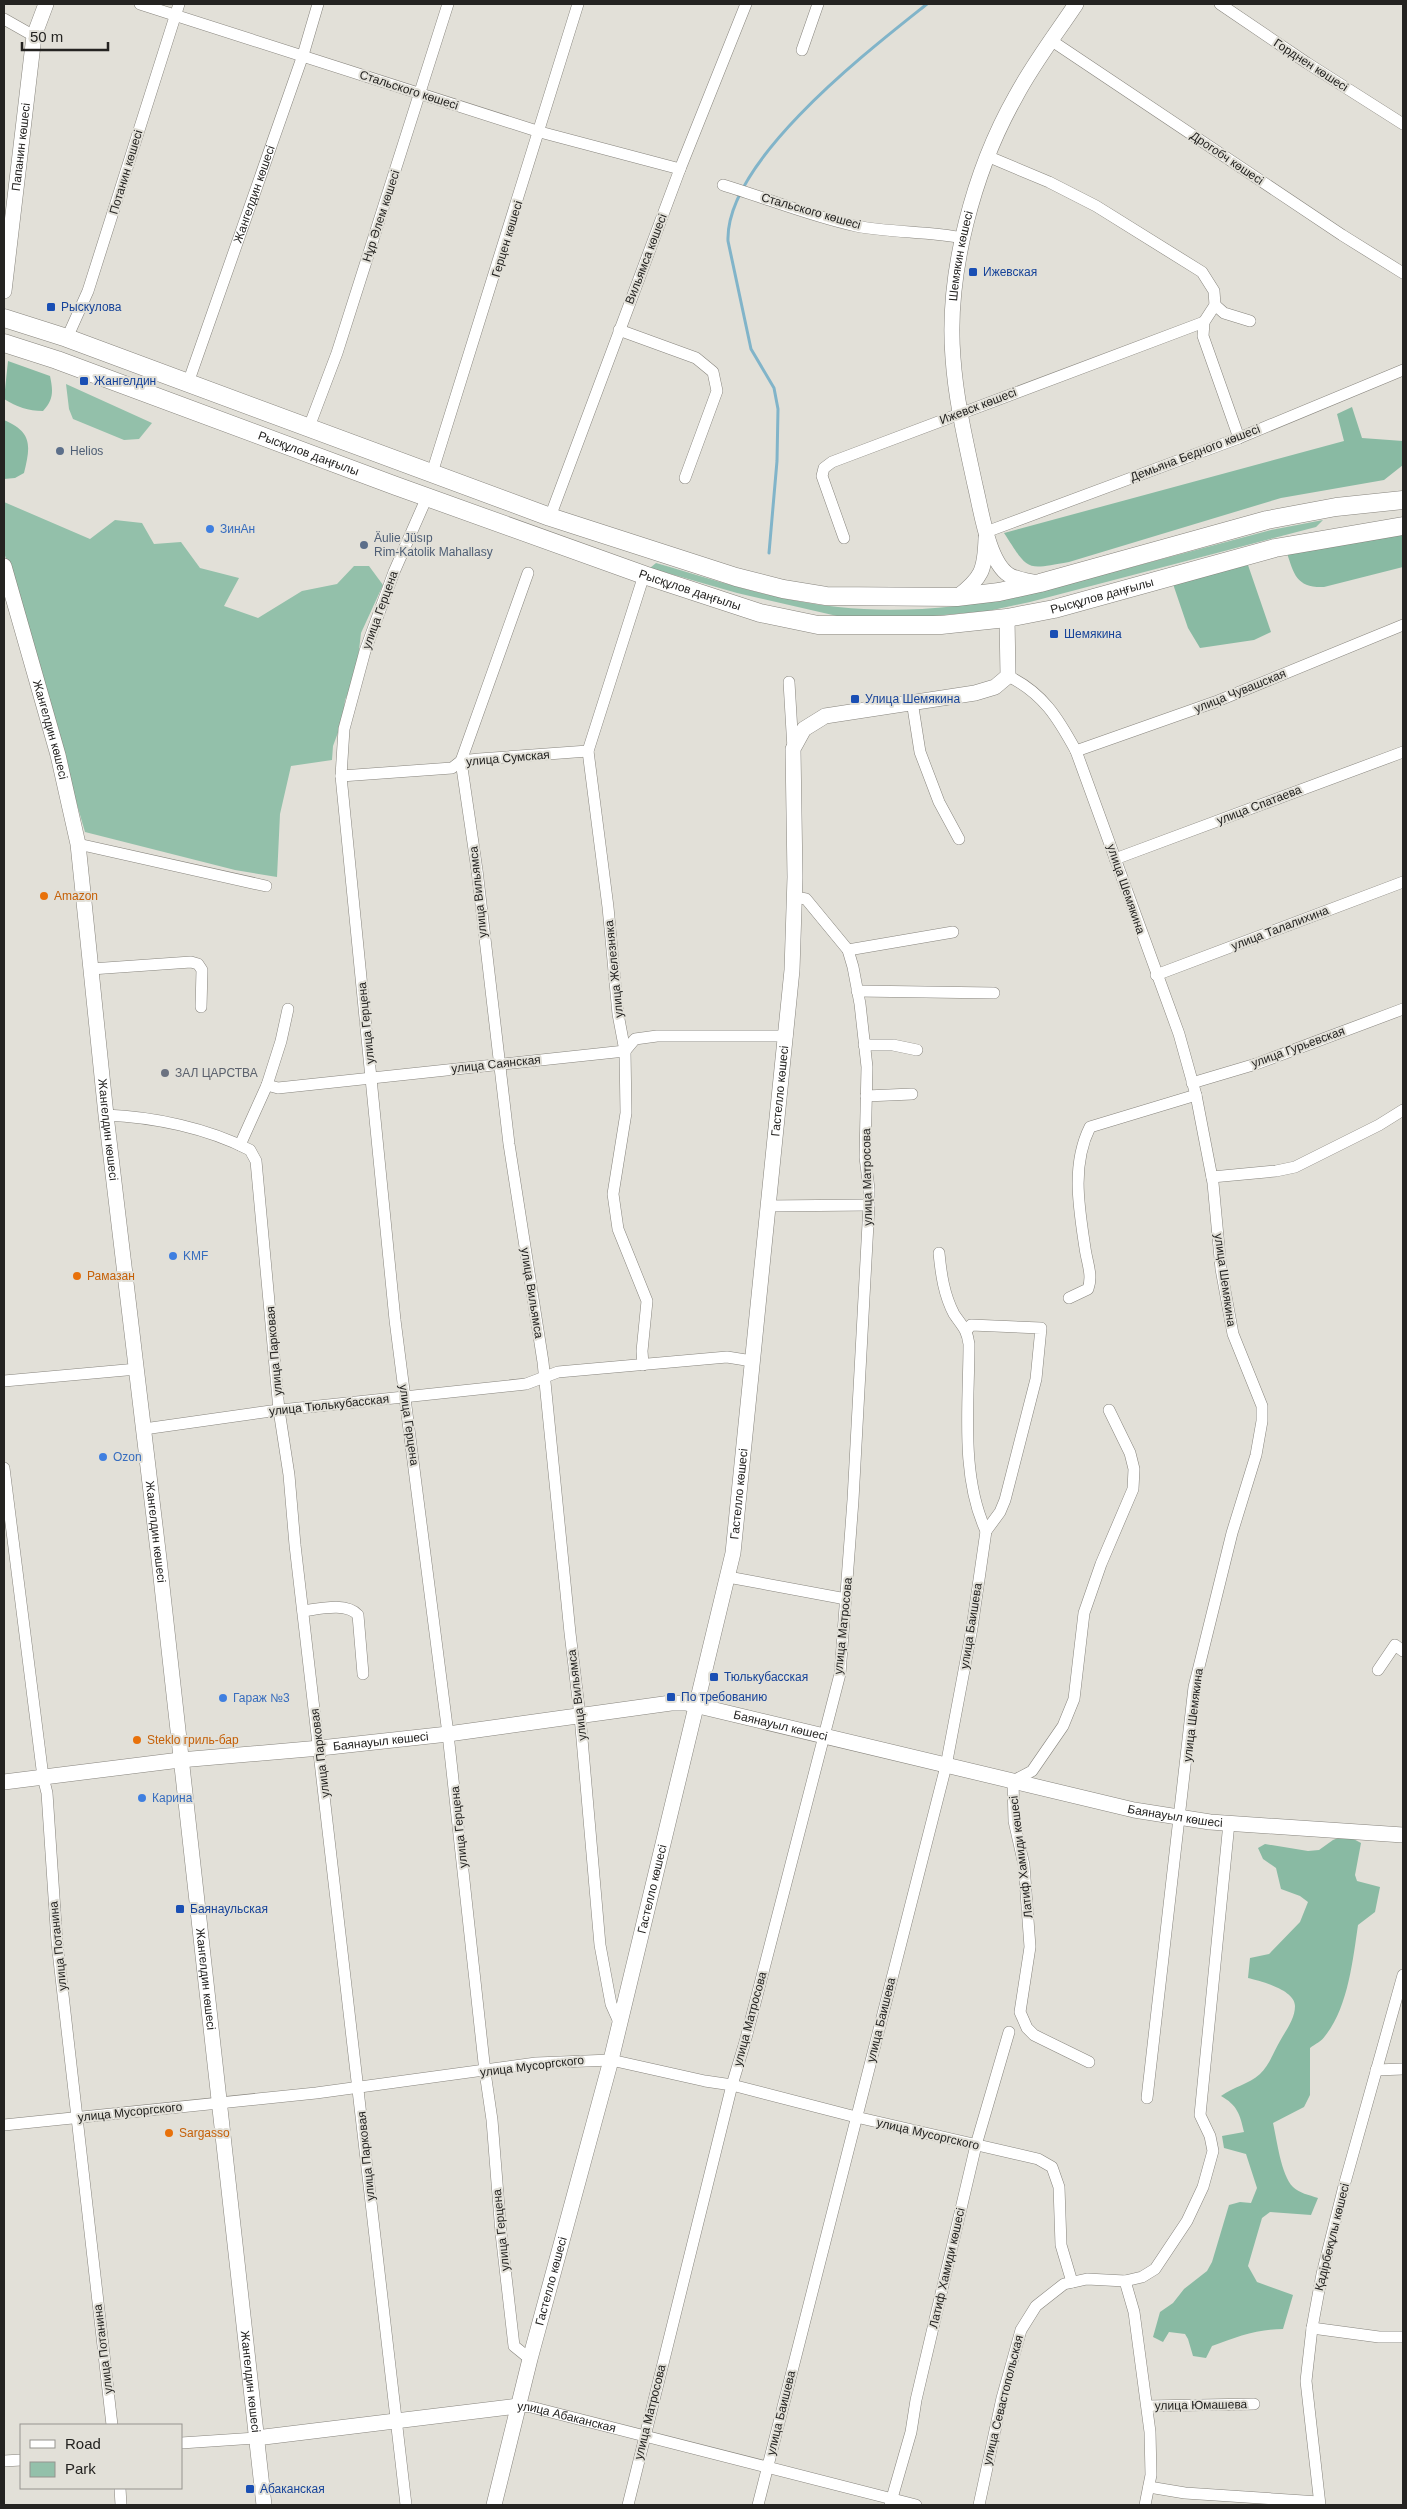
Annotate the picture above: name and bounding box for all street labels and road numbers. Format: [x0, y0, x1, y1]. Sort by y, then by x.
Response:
street label: Горднен көшесі [1271, 36, 1351, 94]
street label: Стальского көшесі [358, 67, 460, 113]
street label: Папанин көшесі [9, 102, 33, 192]
street label: Потанин көшесі [107, 128, 145, 216]
street label: Дрогобч көшесі [1188, 128, 1266, 188]
street label: Жангелдин көшесі [231, 144, 278, 245]
street label: Нұр Әлем көшесі [360, 168, 402, 264]
street label: Стальского көшесі [760, 190, 862, 232]
street label: Герцен көшесі [489, 199, 525, 279]
street label: Шемякин көшесі [946, 209, 976, 302]
street label: Вильямса көшесі [622, 212, 670, 306]
street label: Ижевск көшесі [938, 385, 1018, 427]
street label: Демьяна Бедного көшесі [1128, 422, 1262, 484]
street label: Рысқұлов даңғылы [256, 428, 361, 479]
street label: Рысқұлов даңғылы [637, 567, 743, 613]
street label: улица Герцена [359, 569, 401, 651]
street label: Рысқұлов даңғылы [1049, 575, 1155, 617]
street label: улица Чувашская [1192, 666, 1288, 716]
street label: Жангелдин көшесі [30, 678, 70, 781]
street label: улица Сумская [466, 747, 550, 769]
street label: улица Спатаева [1215, 782, 1304, 828]
street label: улица Шемякина [1104, 842, 1148, 936]
street label: улица Вильямса [466, 845, 490, 938]
street label: улица Талалихина [1229, 903, 1331, 953]
street label: улица Железняка [602, 919, 626, 1018]
street label: улица Герцена [355, 981, 377, 1065]
street label: улица Гурьевская [1249, 1024, 1347, 1070]
street label: Гастелло көшесі [768, 1045, 791, 1137]
street label: улица Саянская [451, 1052, 541, 1076]
street label: Жангелдин көшесі [95, 1078, 121, 1181]
street label: улица Матросова [859, 1128, 875, 1226]
street label: улица Шемякина [1212, 1232, 1239, 1328]
street label: улица Вильямса [518, 1247, 546, 1340]
street label: улица Парковая [263, 1306, 285, 1396]
street label: улица Герцена [396, 1383, 422, 1467]
street label: улица Тюлькубасская [268, 1392, 390, 1418]
street label: Гастелло көшесі [727, 1448, 751, 1540]
street label: Жангелдин көшесі [143, 1480, 169, 1584]
street label: улица Матросова [831, 1576, 855, 1675]
street label: улица Баишева [957, 1582, 985, 1670]
street label: улица Вильямса [564, 1648, 590, 1741]
street label: улица Шемякина [1180, 1667, 1206, 1763]
street label: улица Парковая [308, 1708, 332, 1798]
street label: Баянауыл көшесі [732, 1708, 829, 1744]
street label: Баянауыл көшесі [332, 1729, 429, 1754]
street label: улица Герцена [448, 1785, 470, 1869]
street label: Латиф Хамиди көшесі [1007, 1795, 1035, 1919]
street label: Баянауыл көшесі [1126, 1802, 1223, 1830]
street label: Гастелло көшесі [635, 1843, 670, 1935]
street label: улица Потанина [46, 1900, 70, 1992]
street label: Жангелдин көшесі [193, 1927, 218, 2031]
street label: улица Матросова [731, 1970, 769, 2068]
street label: улица Баишева [864, 1976, 898, 2064]
street label: улица Мусоргского [479, 2053, 585, 2079]
street label: улица Мусоргского [77, 2100, 183, 2124]
street label: улица Парковая [354, 2111, 378, 2201]
street label: улица Мусоргского [875, 2115, 981, 2153]
street label: Қадірбекұлы көшесі [1312, 2182, 1352, 2292]
street label: улица Герцена [490, 2188, 512, 2272]
street label: Латиф Хамиди көшесі [926, 2206, 968, 2330]
street label: Гастелло көшесі [532, 2235, 570, 2327]
street label: улица Потанина [91, 2303, 115, 2395]
street label: Жангелдин көшесі [238, 2330, 263, 2433]
street label: улица Севастопольская [980, 2334, 1026, 2466]
street label: улица Матросова [631, 2363, 669, 2461]
street label: улица Баишева [764, 2369, 798, 2457]
street label: улица Юмашева [1155, 2397, 1248, 2413]
street label: улица Абаканская [517, 2399, 618, 2435]

